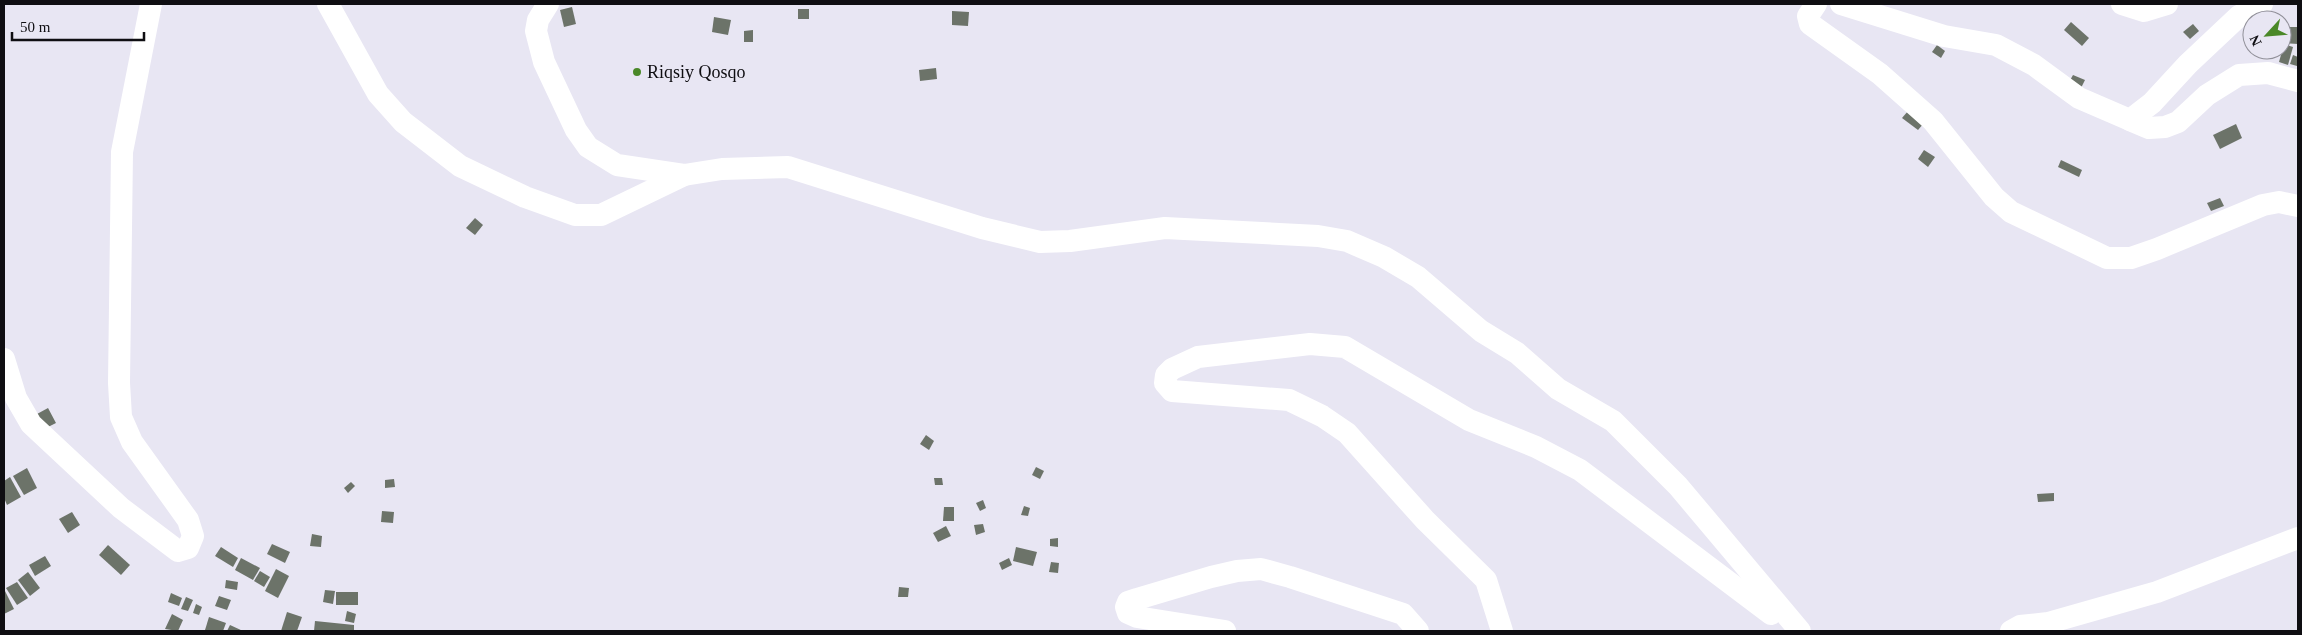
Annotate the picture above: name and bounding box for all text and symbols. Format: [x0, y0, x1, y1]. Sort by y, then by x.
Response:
scale bar [12, 10, 145, 42]
north arrow [2242, 10, 2292, 60]
text: 50 m [20, 19, 51, 35]
text: N [2247, 33, 2265, 48]
place label: Riqsiy Qosqo [647, 62, 746, 82]
marker: Riqsiy Qosqo [631, 66, 643, 78]

